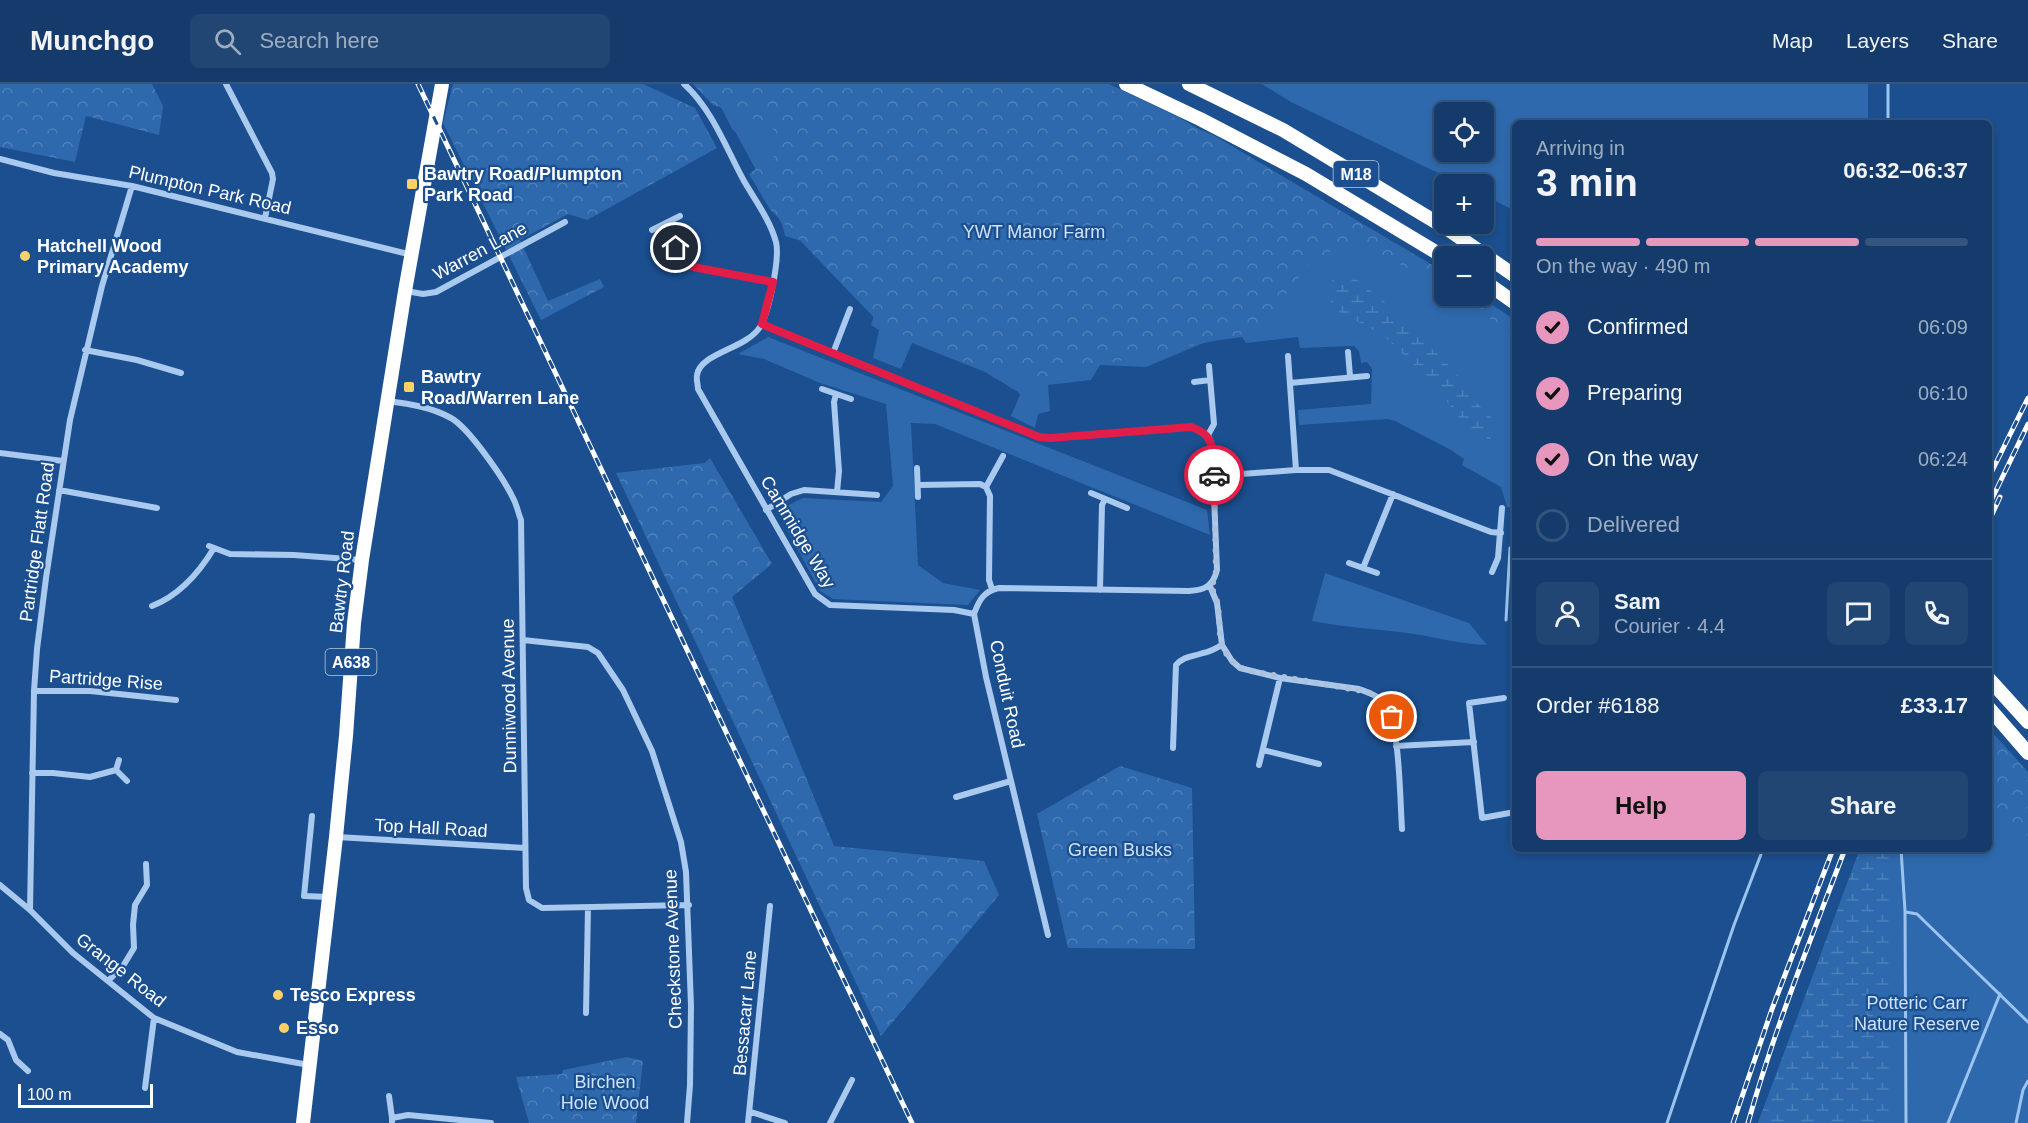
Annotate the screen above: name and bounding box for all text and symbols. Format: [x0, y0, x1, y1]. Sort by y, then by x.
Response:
search box [190, 14, 610, 68]
text: Munchgo [30, 25, 154, 56]
icon: search [211, 25, 244, 58]
text: Search here [259, 28, 379, 53]
text: Map [1772, 29, 1813, 52]
text: Layers [1846, 29, 1909, 52]
text: Share [1942, 29, 1998, 52]
map controls [1434, 102, 1494, 306]
button: locate [1434, 102, 1494, 162]
text: Arriving in [1536, 137, 1625, 159]
text: 06:32–06:37 [1843, 158, 1968, 183]
road number: M18 [1334, 161, 1378, 187]
text: 3 min [1536, 161, 1638, 204]
street label: Plumpton Park Road [127, 162, 293, 218]
place label: Bawtry Road/Plumpton Park Road [424, 164, 622, 205]
button: + [1434, 174, 1494, 234]
marker: Bawtry Road/Plumpton Park Road [405, 177, 419, 191]
street label: Warren Lane [430, 218, 530, 284]
pin [650, 222, 701, 273]
park label: YWT Manor Farm [963, 222, 1105, 242]
icon: home [659, 231, 692, 264]
place label: Hatchell Wood Primary Academy [37, 236, 188, 277]
button: − [1434, 246, 1494, 306]
marker: Hatchell Wood Primary Academy [18, 249, 32, 263]
text: On the way · 490 m [1536, 255, 1711, 277]
icon: check [1536, 311, 1569, 344]
text: Confirmed [1587, 314, 1688, 339]
text: 06:09 [1918, 316, 1968, 338]
place label: Bawtry Road/Warren Lane [421, 367, 579, 408]
icon: check [1536, 377, 1569, 410]
marker: Bawtry Road/Warren Lane [402, 380, 416, 394]
text: Preparing [1587, 380, 1682, 405]
text: 06:10 [1918, 382, 1968, 404]
icon: check [1536, 443, 1569, 476]
courier [1184, 445, 1244, 505]
text: On the way [1587, 446, 1698, 471]
text: 06:24 [1918, 448, 1968, 470]
icon: car [1198, 459, 1231, 492]
street label: Partridge Flatt Road [16, 461, 58, 623]
street label: Cammidge Way [757, 472, 839, 592]
text: Delivered [1587, 512, 1680, 537]
street label: Bawtry Road [326, 530, 358, 634]
button: person [1536, 582, 1599, 645]
button: chat [1827, 582, 1890, 645]
button: phone [1905, 582, 1968, 645]
text: Sam [1614, 589, 1660, 614]
text: Courier · 4.4 [1614, 615, 1725, 637]
street label: Dunniwood Avenue [498, 618, 520, 774]
street label: Conduit Road [986, 638, 1028, 750]
road number: A638 [326, 649, 376, 675]
street label: Partridge Rise [48, 666, 164, 694]
pin [1366, 691, 1417, 742]
text: Order #6188 [1536, 693, 1660, 718]
text: £33.17 [1901, 693, 1968, 718]
icon: bag [1375, 700, 1408, 733]
button: Help [1536, 771, 1746, 840]
button: Share [1758, 771, 1968, 840]
street label: Top Hall Road [374, 815, 488, 841]
park label: Green Busks [1068, 840, 1172, 860]
street label: Checkstone Avenue [660, 869, 686, 1029]
street label: Grange Road [72, 929, 170, 1011]
street label: Bessacarr Lane [730, 949, 760, 1077]
place label: Tesco Express [290, 985, 416, 1005]
marker: Tesco Express [271, 988, 285, 1002]
park label: Potteric Carr Nature Reserve [1854, 993, 1980, 1034]
place label: Esso [296, 1018, 339, 1038]
marker: Esso [277, 1021, 291, 1035]
park label: Birchen Hole Wood [561, 1072, 649, 1113]
scale bar [18, 1081, 153, 1108]
text: 100 m [27, 1086, 71, 1103]

